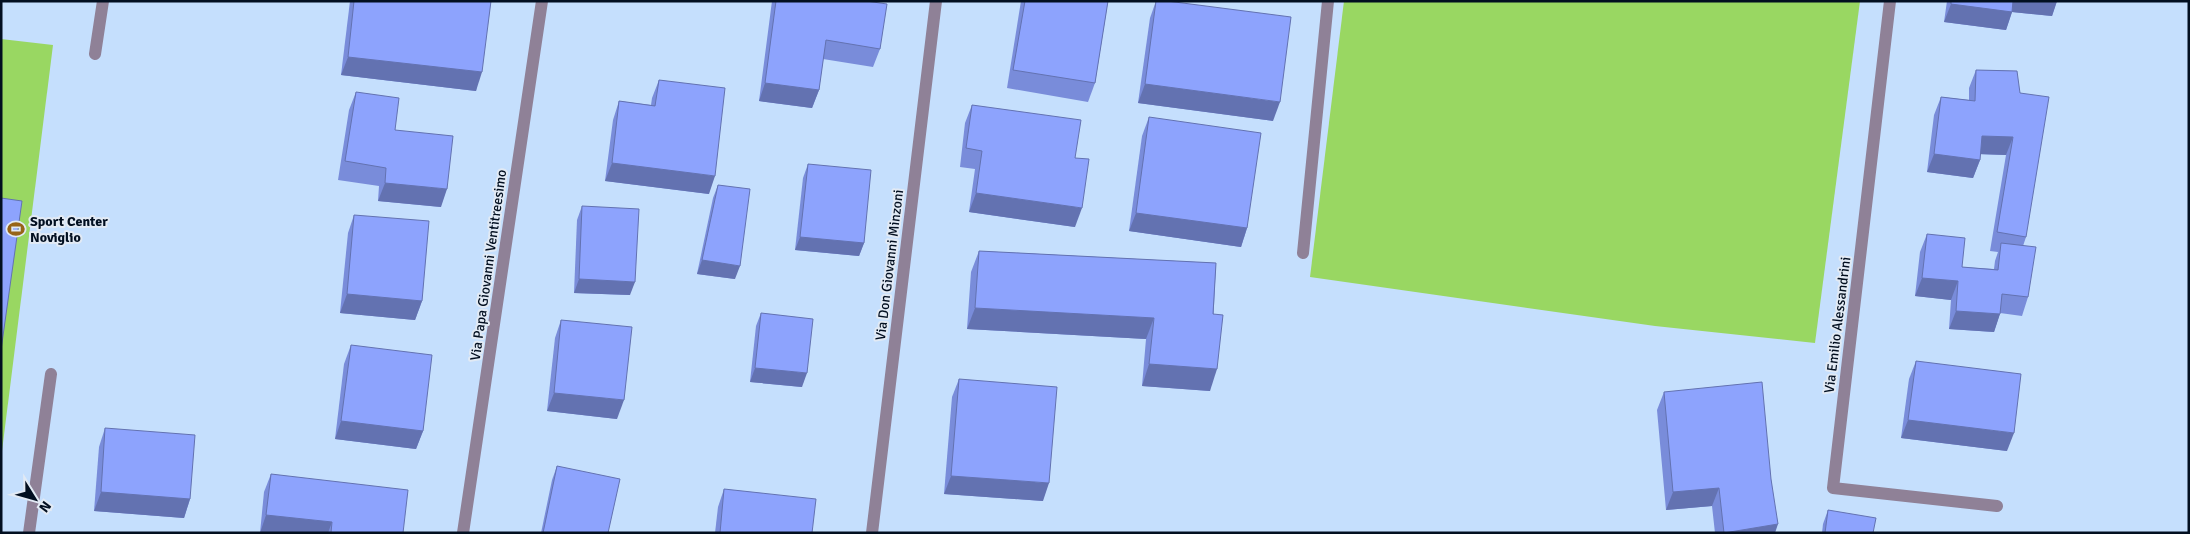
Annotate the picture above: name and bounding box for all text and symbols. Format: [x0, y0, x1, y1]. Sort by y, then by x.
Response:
street label: Via Papa Giovanni Ventitreesimo [467, 168, 510, 362]
street label: Via Don Giovanni Minzoni [872, 189, 907, 342]
place label: Sport Center Noviglio [30, 213, 108, 246]
sports icon: Sport Center Noviglio [6, 219, 26, 239]
street label: Via Emilio Alessandrini [1821, 256, 1854, 394]
north arrow [10, 474, 60, 524]
text: N [35, 498, 55, 516]

